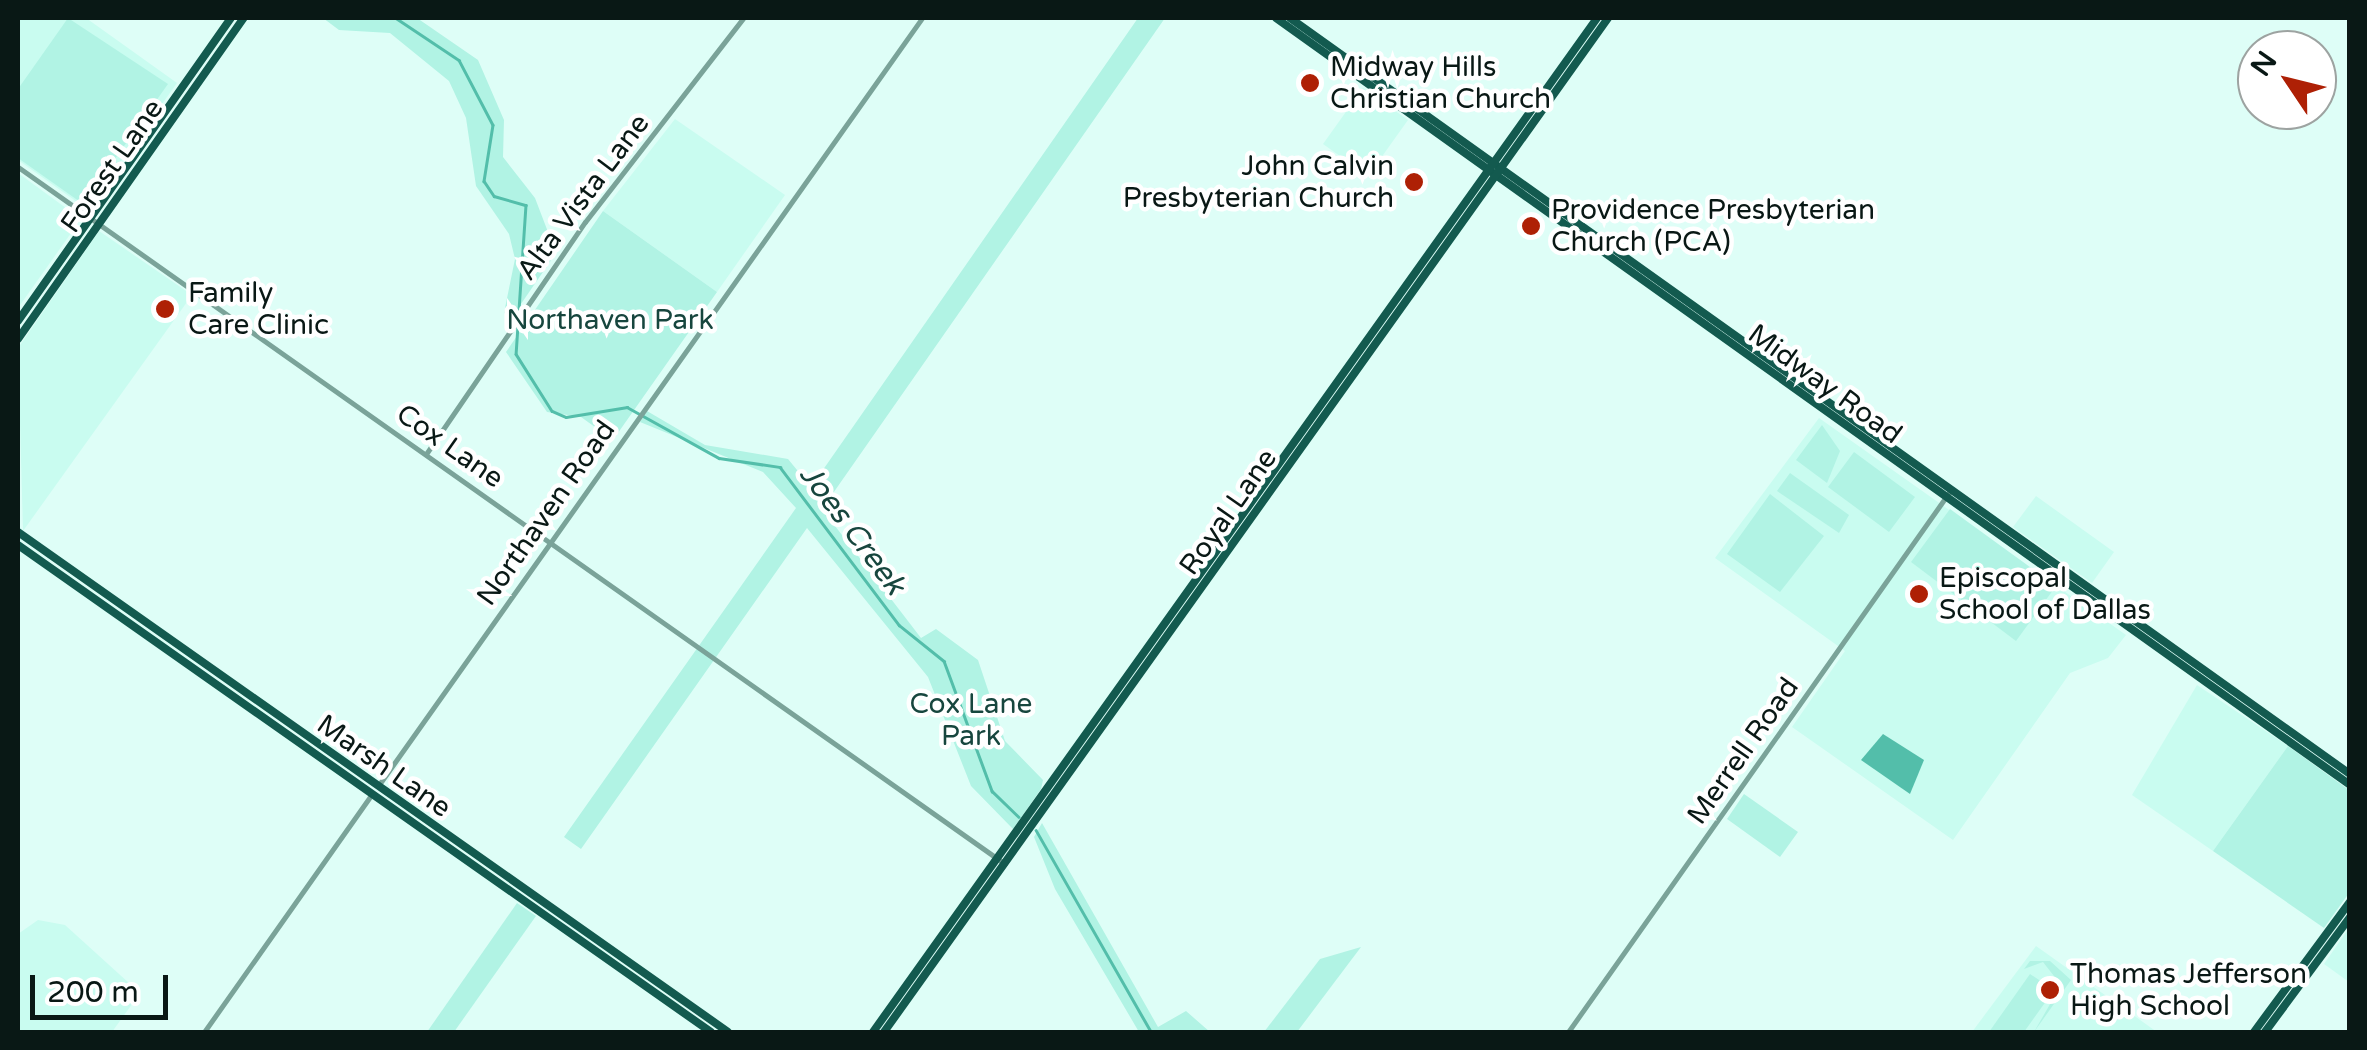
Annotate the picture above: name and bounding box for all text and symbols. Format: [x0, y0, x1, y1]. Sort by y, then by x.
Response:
north arrow [2237, 30, 2337, 130]
text: N [2244, 45, 2284, 83]
place label: Midway Hills Christian Church [1330, 50, 1551, 116]
marker: Midway Hills Christian Church [1299, 72, 1321, 94]
street label: Forest Lane [54, 93, 170, 239]
street label: Alta Vista Lane [510, 107, 656, 287]
place label: John Calvin Presbyterian Church [1123, 149, 1394, 215]
marker: John Calvin Presbyterian Church [1403, 171, 1425, 193]
place label: Providence Presbyterian Church (PCA) [1551, 193, 1875, 259]
marker: Providence Presbyterian Church (PCA) [1520, 215, 1542, 237]
place label: Family Care Clinic [188, 276, 329, 342]
marker: Family Care Clinic [152, 296, 178, 322]
park label: Northaven Park [506, 303, 714, 337]
street label: Midway Road [1742, 317, 1908, 451]
street label: Cox Lane [390, 397, 510, 495]
street label: Northaven Road [470, 414, 622, 612]
street label: Royal Lane [1172, 442, 1284, 582]
water label: Joes Creek [791, 458, 913, 602]
place label: Episcopal School of Dallas [1939, 561, 2151, 627]
marker: Episcopal School of Dallas [1908, 583, 1930, 605]
street label: Merrell Road [1680, 671, 1806, 831]
park label: Cox Lane Park [910, 687, 1032, 753]
street label: Marsh Lane [310, 707, 458, 825]
scale bar [35, 955, 172, 1017]
place label: Thomas Jefferson High School [2070, 957, 2307, 1023]
text: 200 m [47, 974, 139, 1011]
marker: Thomas Jefferson High School [2039, 979, 2061, 1001]

